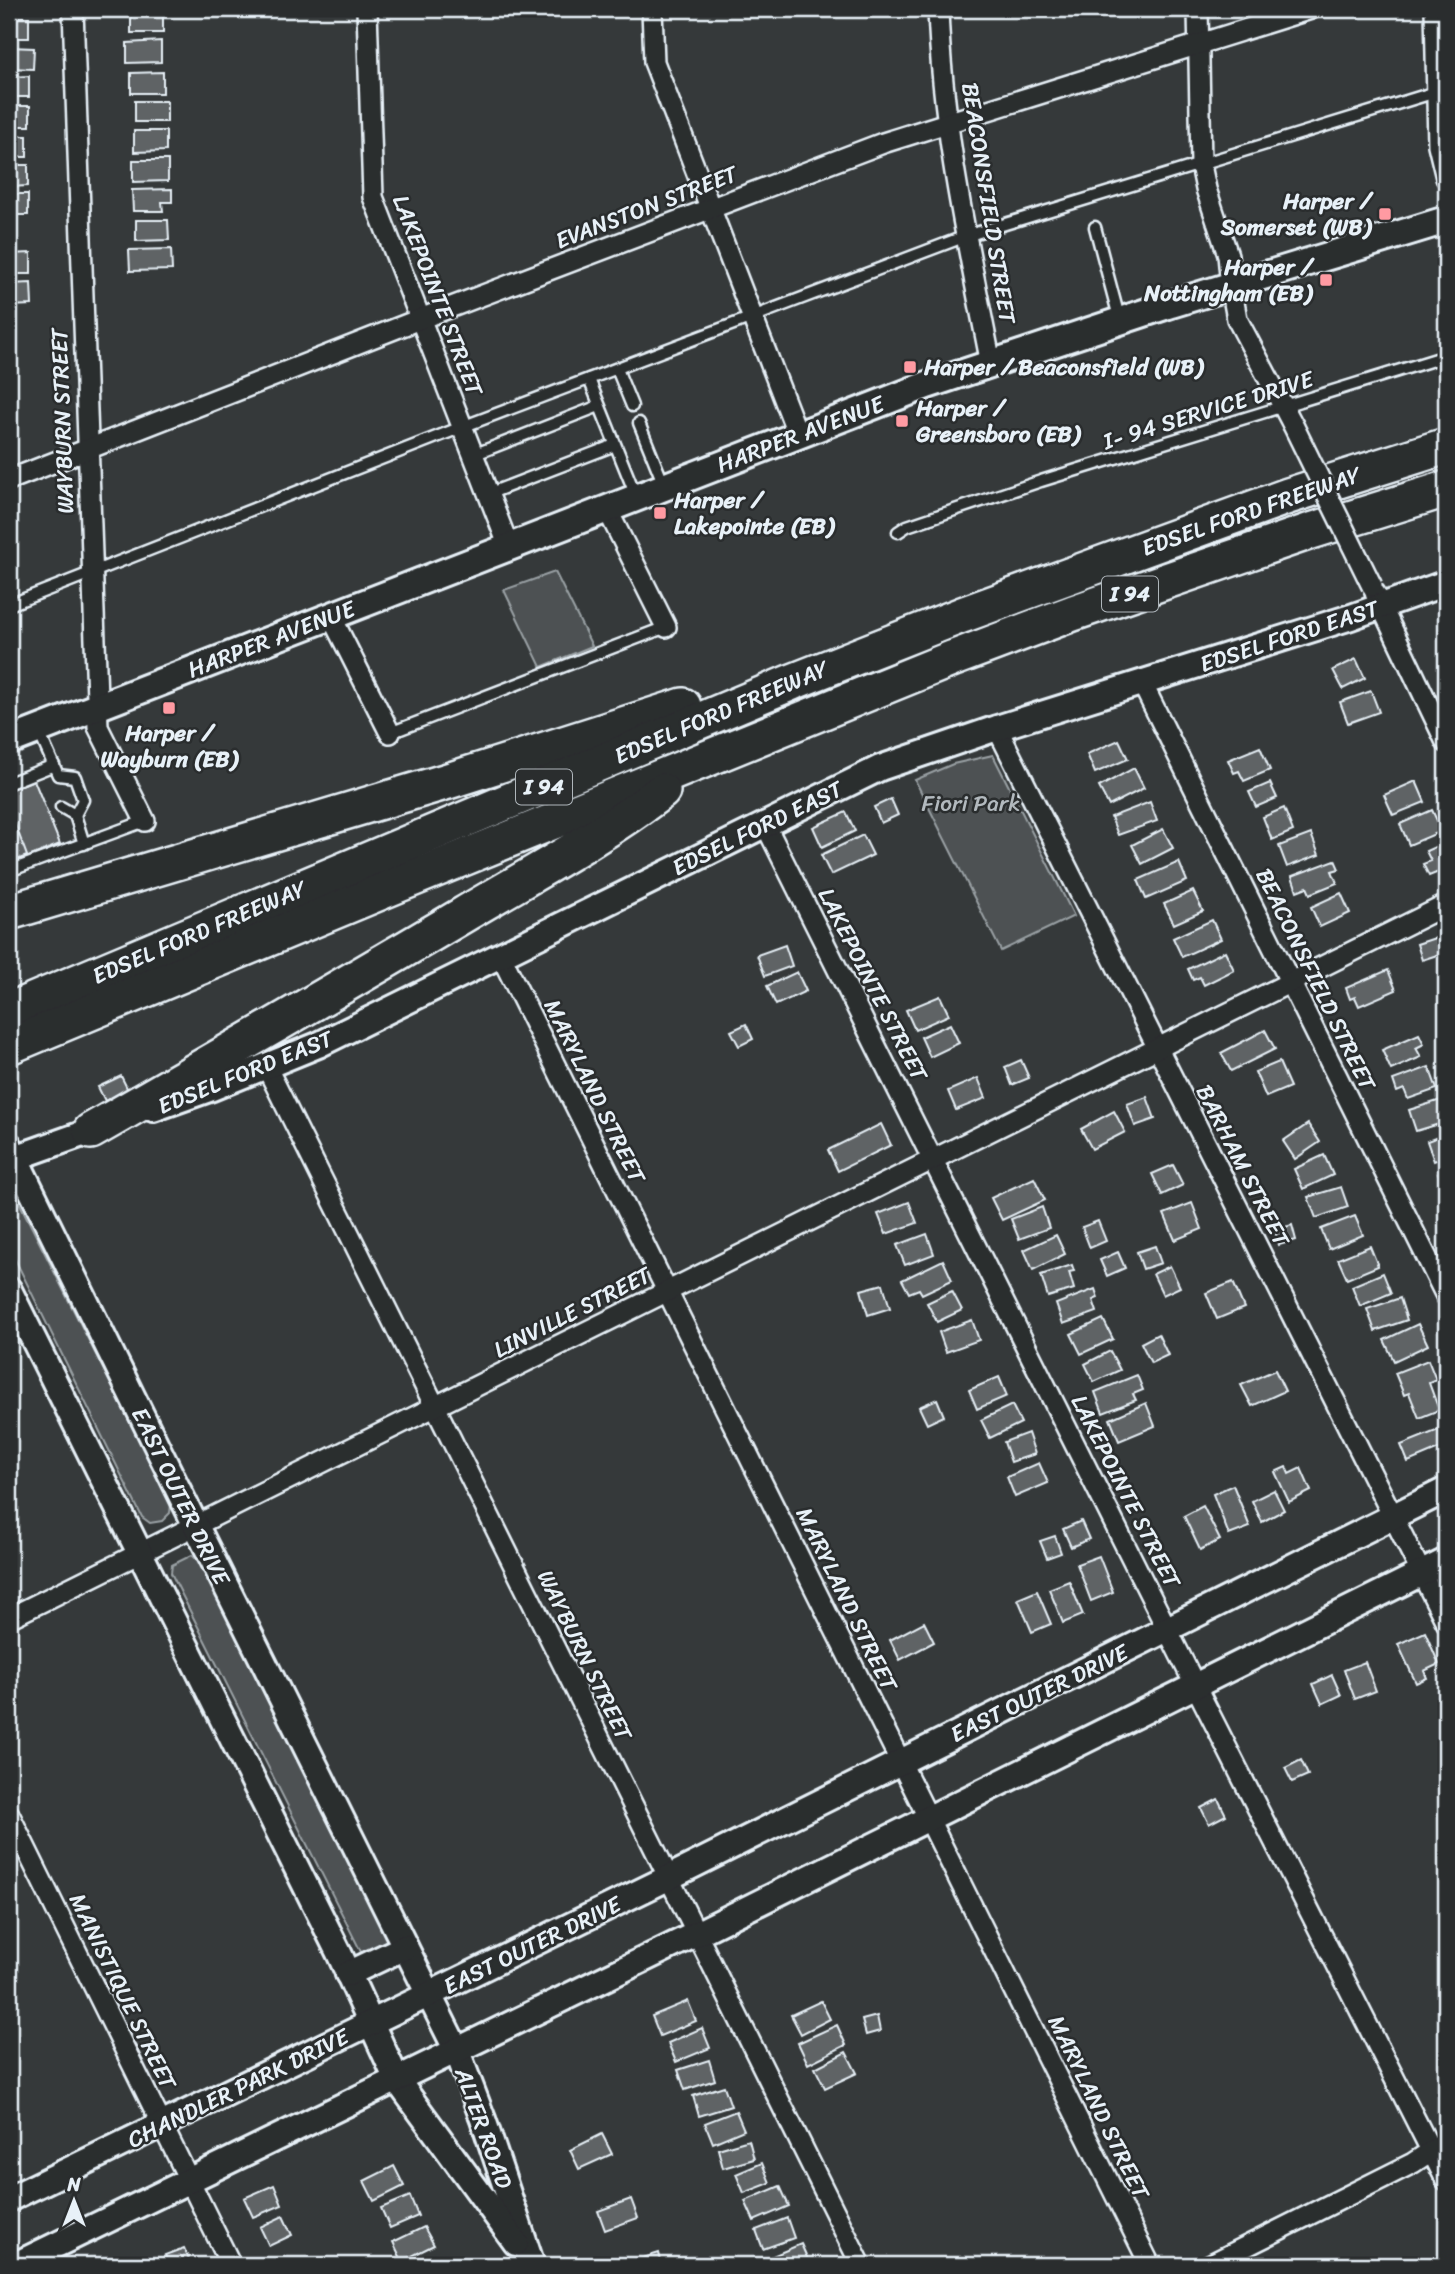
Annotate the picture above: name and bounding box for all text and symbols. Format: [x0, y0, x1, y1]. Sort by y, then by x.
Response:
street label: BEACONSFIELD STREET [949, 80, 1028, 328]
street label: EVANSTON STREET [549, 153, 745, 261]
place label: Harper / Somerset (WB) [1220, 181, 1375, 248]
street label: LAKEPOINTE STREET [380, 189, 495, 403]
marker: Harper / Somerset (WB) [1377, 206, 1393, 222]
place label: Harper / Nottingham (EB) [1143, 247, 1316, 314]
marker: Harper / Nottingham (EB) [1318, 272, 1334, 288]
street label: WAYBURN STREET [39, 326, 86, 514]
place label: Harper / Beaconsfield (WB) [923, 347, 1205, 388]
marker: Harper / Beaconsfield (WB) [902, 359, 918, 375]
street label: I- 94 SERVICE DRIVE [1097, 359, 1320, 462]
street label: HARPER AVENUE [710, 383, 891, 485]
place label: Harper / Greensboro (EB) [915, 388, 1082, 455]
marker: Harper / Greensboro (EB) [894, 413, 910, 429]
street label: EDSEL FORD FREEWAY [1136, 454, 1368, 568]
place label: Harper / Lakepointe (EB) [673, 480, 836, 547]
marker: Harper / Lakepointe (EB) [652, 505, 668, 521]
road number: I 94 [1102, 576, 1158, 612]
street label: HARPER AVENUE [181, 588, 362, 690]
street label: EDSEL FORD EAST [1194, 588, 1386, 685]
street label: EDSEL FORD FREEWAY [608, 648, 836, 776]
marker: Harper / Wayburn (EB) [161, 700, 177, 716]
place label: Harper / Wayburn (EB) [100, 713, 239, 780]
street label: EDSEL FORD EAST [665, 769, 851, 888]
road number: I 94 [516, 770, 572, 804]
park label: Fiori Park [921, 783, 1021, 824]
street label: BEACONSFIELD STREET [1244, 861, 1388, 1099]
street label: EDSEL FORD FREEWAY [86, 868, 314, 996]
street label: LAKEPOINTE STREET [806, 880, 940, 1090]
street label: MARYLAND STREET [532, 992, 658, 1192]
street label: EDSEL FORD EAST [151, 1018, 341, 1126]
street label: BARHAM STREET [1184, 1077, 1302, 1255]
street label: LINVILLE STREET [486, 1254, 660, 1370]
street label: LAKEPOINTE STREET [1059, 1387, 1193, 1597]
street label: EAST OUTER DRIVE [120, 1400, 242, 1593]
street label: MARYLAND STREET [784, 1500, 910, 1700]
street label: WAYBURN STREET [525, 1563, 644, 1749]
street label: EAST OUTER DRIVE [943, 1632, 1136, 1754]
street label: EAST OUTER DRIVE [436, 1884, 629, 2006]
street label: MANISTIQUE STREET [57, 1886, 189, 2098]
street label: MARYLAND STREET [1036, 2008, 1162, 2208]
street label: CHANDLER PARK DRIVE [120, 2016, 357, 2160]
street label: ALTER ROAD [442, 2061, 525, 2195]
north arrow [38, 2166, 108, 2236]
text: N [66, 2168, 81, 2201]

